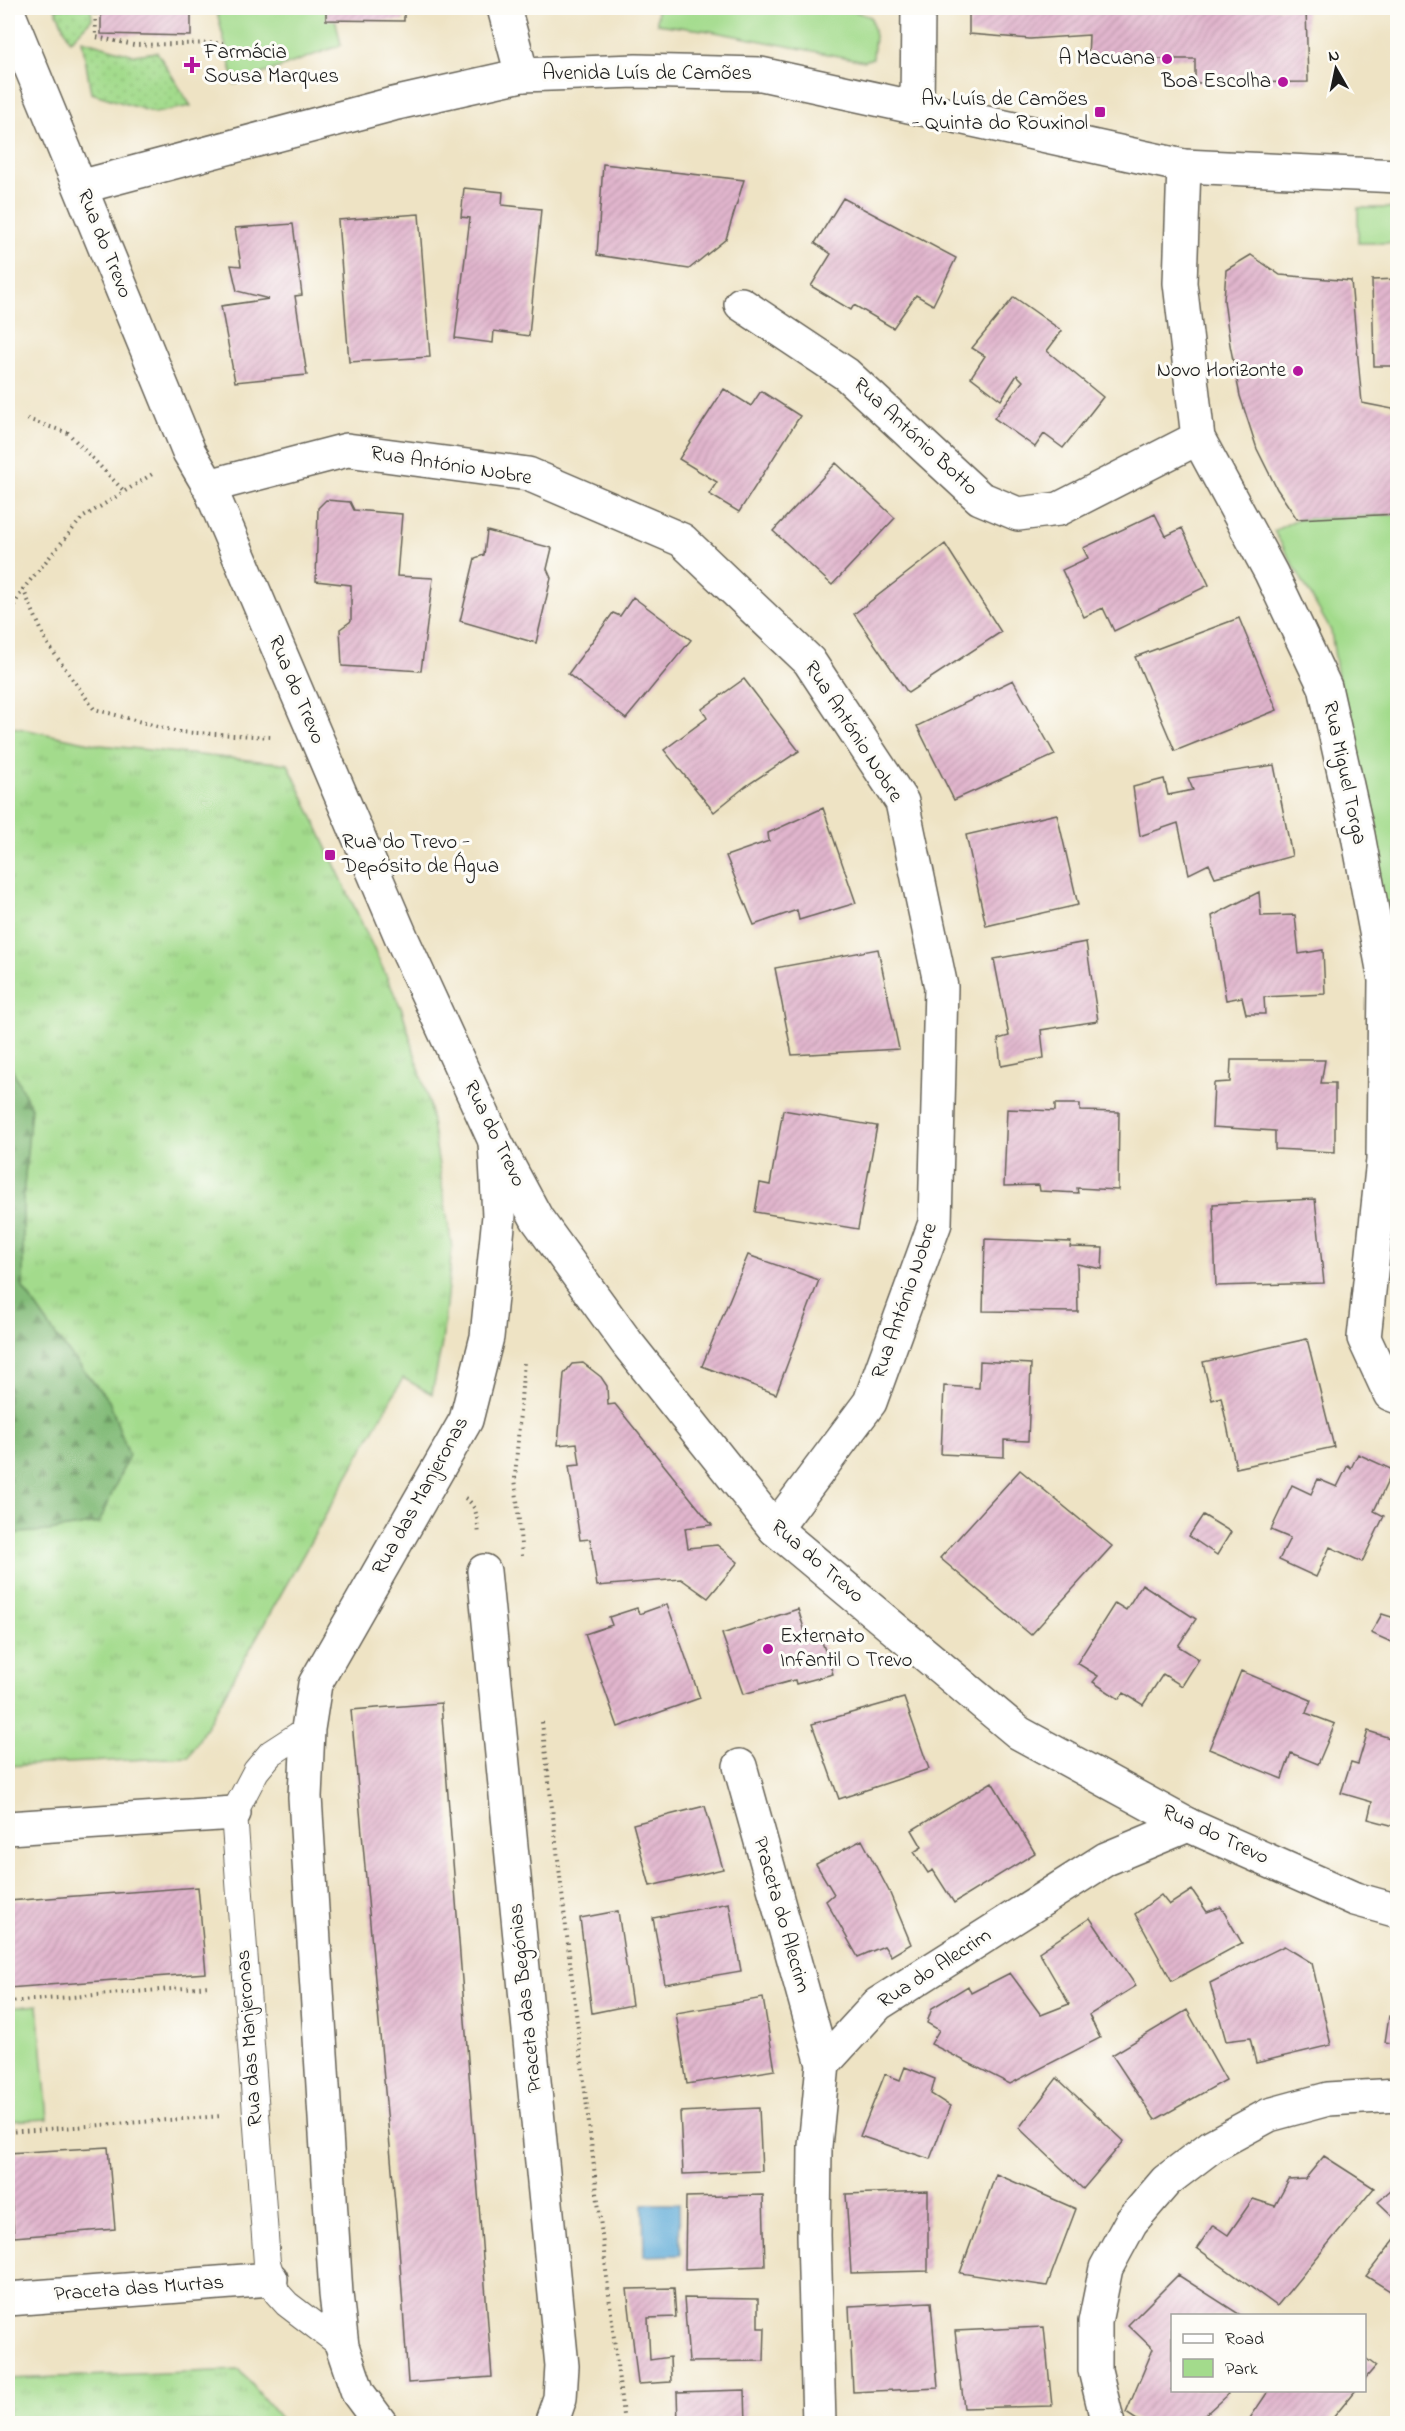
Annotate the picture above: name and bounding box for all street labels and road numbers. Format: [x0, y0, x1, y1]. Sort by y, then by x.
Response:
street label: Avenida Luís de Camões [542, 59, 752, 89]
street label: Rua do Trevo [69, 185, 139, 303]
street label: Rua António Botto [846, 371, 984, 503]
street label: Rua António Nobre [368, 438, 535, 494]
street label: Rua do Trevo [260, 631, 332, 749]
street label: Rua António Nobre [796, 655, 910, 809]
street label: Rua Miguel Torga [1312, 699, 1374, 848]
street label: Rua do Trevo [455, 1076, 533, 1192]
street label: Rua António Nobre [864, 1218, 946, 1383]
street label: Rua das Manjeronas [365, 1411, 477, 1581]
street label: Rua do Trevo [764, 1513, 870, 1611]
street label: Rua do Trevo [1156, 1797, 1274, 1873]
street label: Praceta do Alecrim [744, 1834, 818, 1996]
street label: Praceta das Begónias [501, 1902, 553, 2094]
street label: Rua do Alecrim [872, 1921, 998, 2017]
street label: Rua das Manjeronas [229, 1949, 271, 2127]
street label: Praceta das Murtas [53, 2268, 225, 2310]

